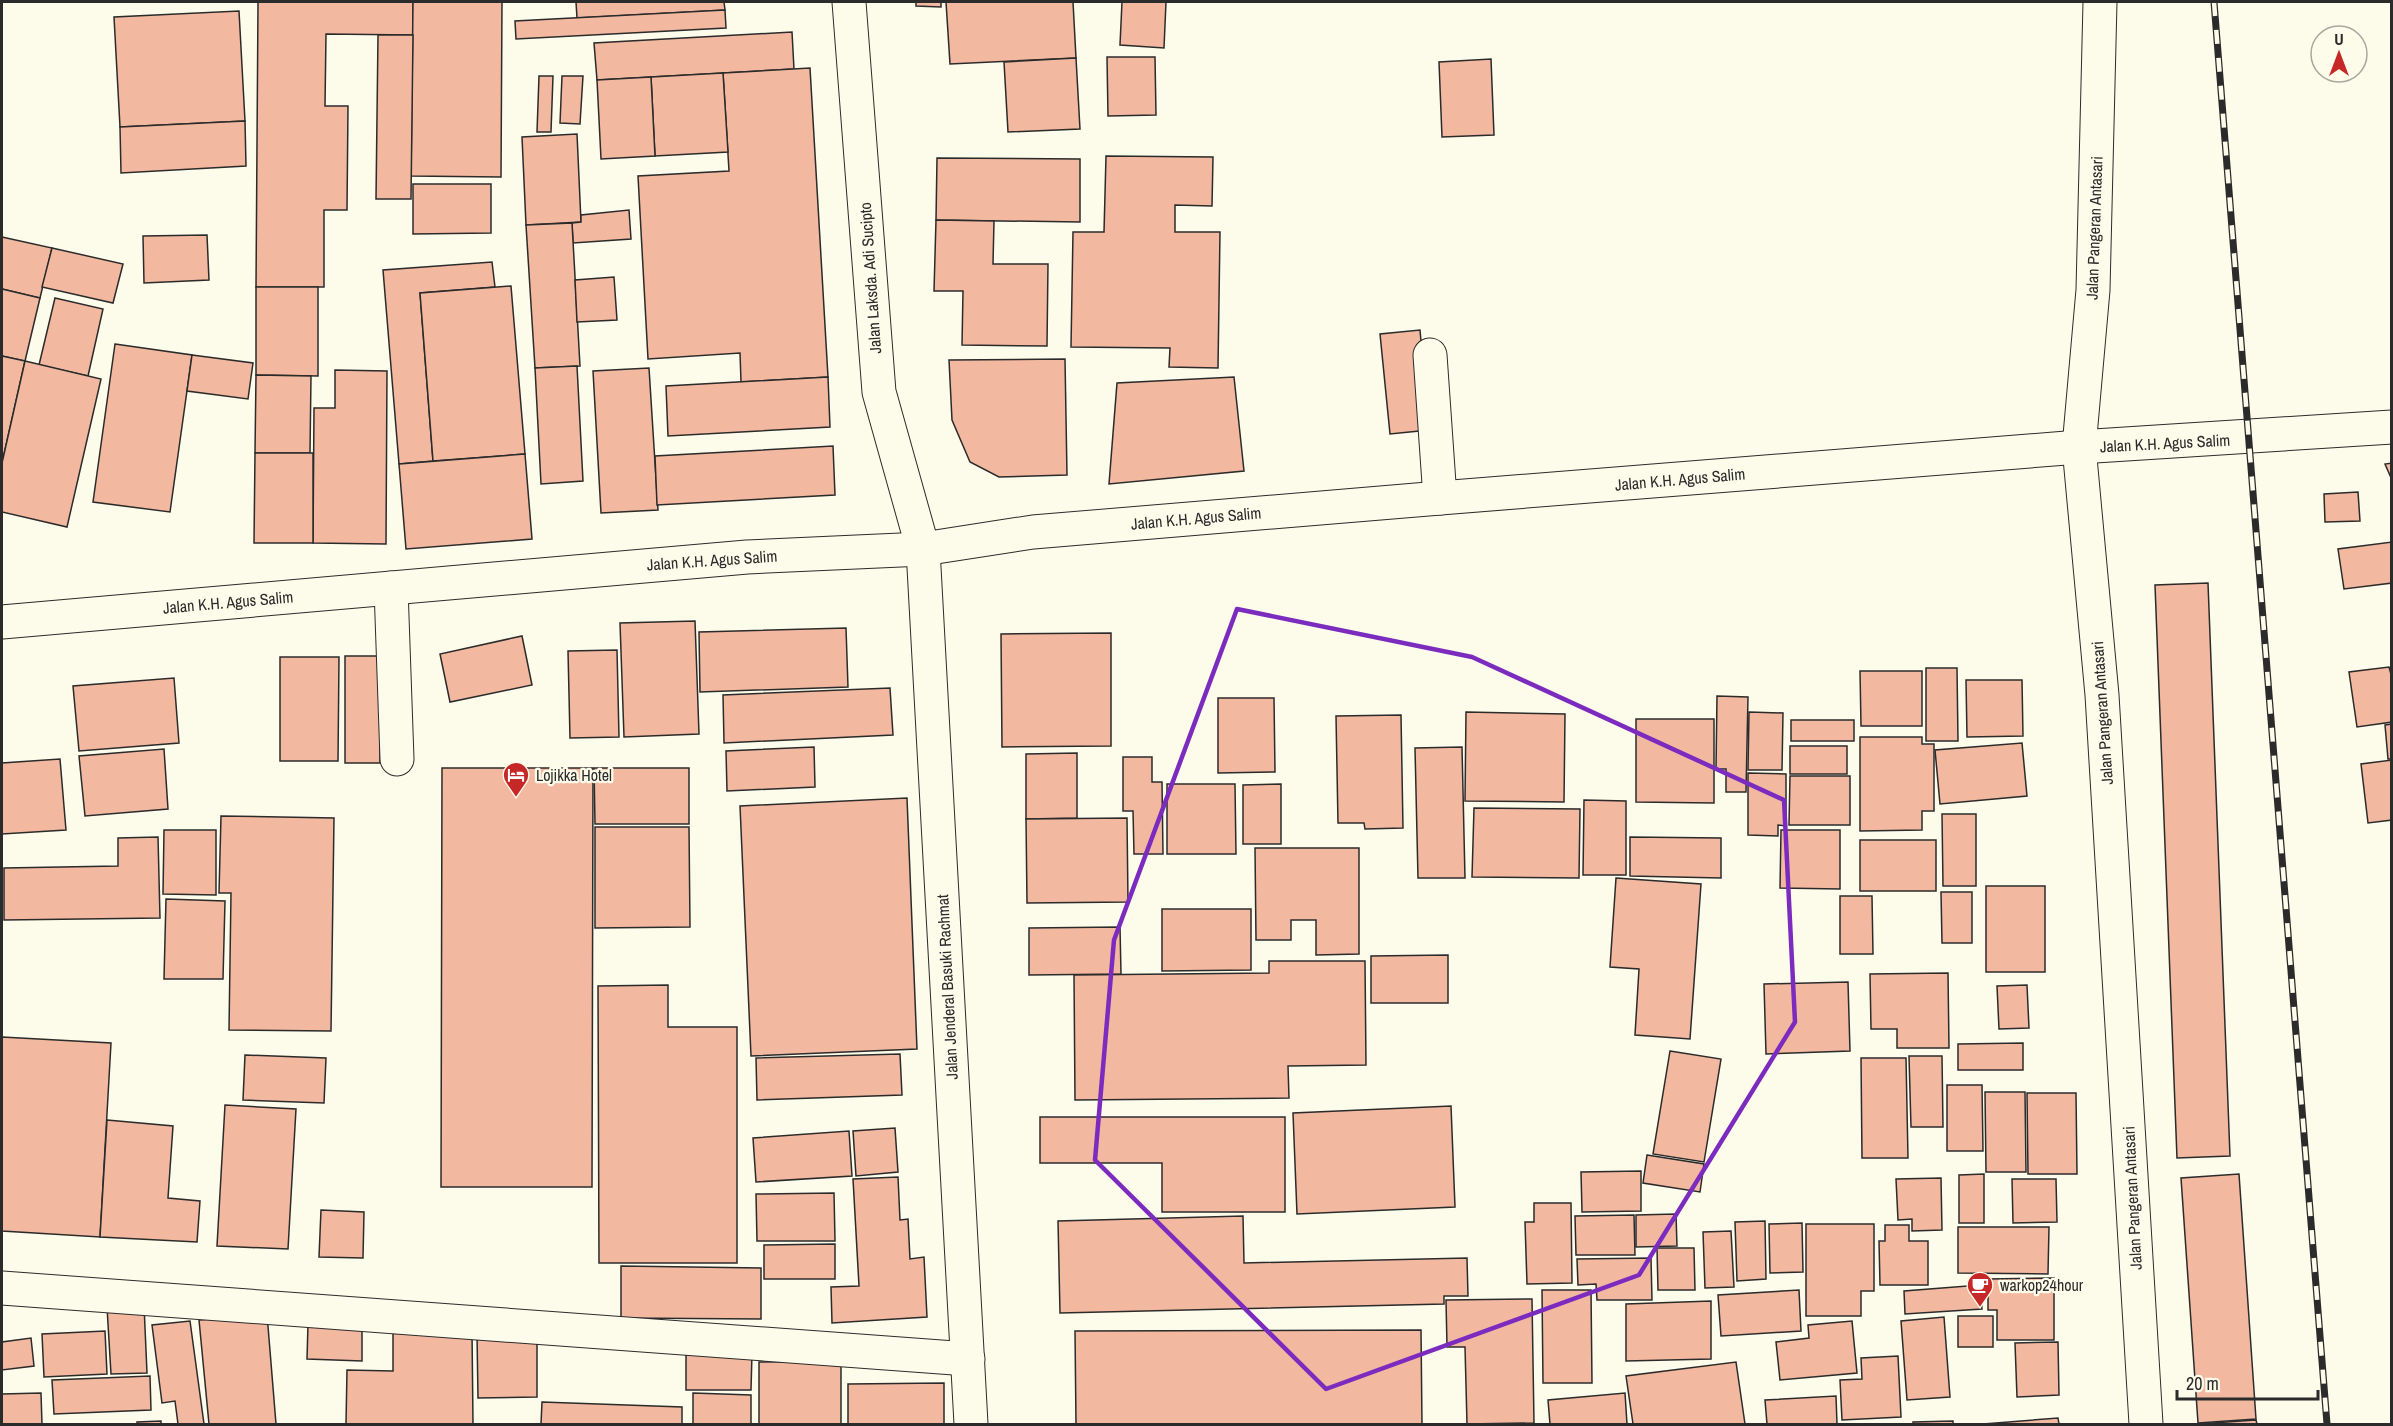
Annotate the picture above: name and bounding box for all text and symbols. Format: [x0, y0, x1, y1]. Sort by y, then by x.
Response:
north arrow [2309, 24, 2369, 84]
text: U [2334, 28, 2344, 50]
street label: Jalan Pangeran Antasari [2080, 156, 2108, 300]
street label: Jalan Laksda. Adi Sucipto [854, 202, 886, 354]
street label: Jalan K.H. Agus Salim [2099, 429, 2231, 457]
street label: Jalan K.H. Agus Salim [1614, 462, 1746, 496]
street label: Jalan K.H. Agus Salim [1130, 501, 1262, 535]
street label: Jalan K.H. Agus Salim [646, 544, 778, 576]
street label: Jalan K.H. Agus Salim [162, 585, 294, 619]
street label: Jalan Pangeran Antasari [2086, 641, 2118, 785]
hotel icon: Lojikka Hotel [501, 760, 531, 798]
place label: Lojikka Hotel [536, 764, 612, 786]
street label: Jalan Jenderal Basuki Rachmat [931, 894, 963, 1080]
street label: Jalan Pangeran Antasari [2117, 1126, 2147, 1270]
cafe icon: warkop24hour [1965, 1270, 1995, 1308]
place label: warkop24hour [2000, 1274, 2084, 1296]
scale bar [2177, 1363, 2318, 1401]
text: 20 m [2186, 1371, 2219, 1396]

